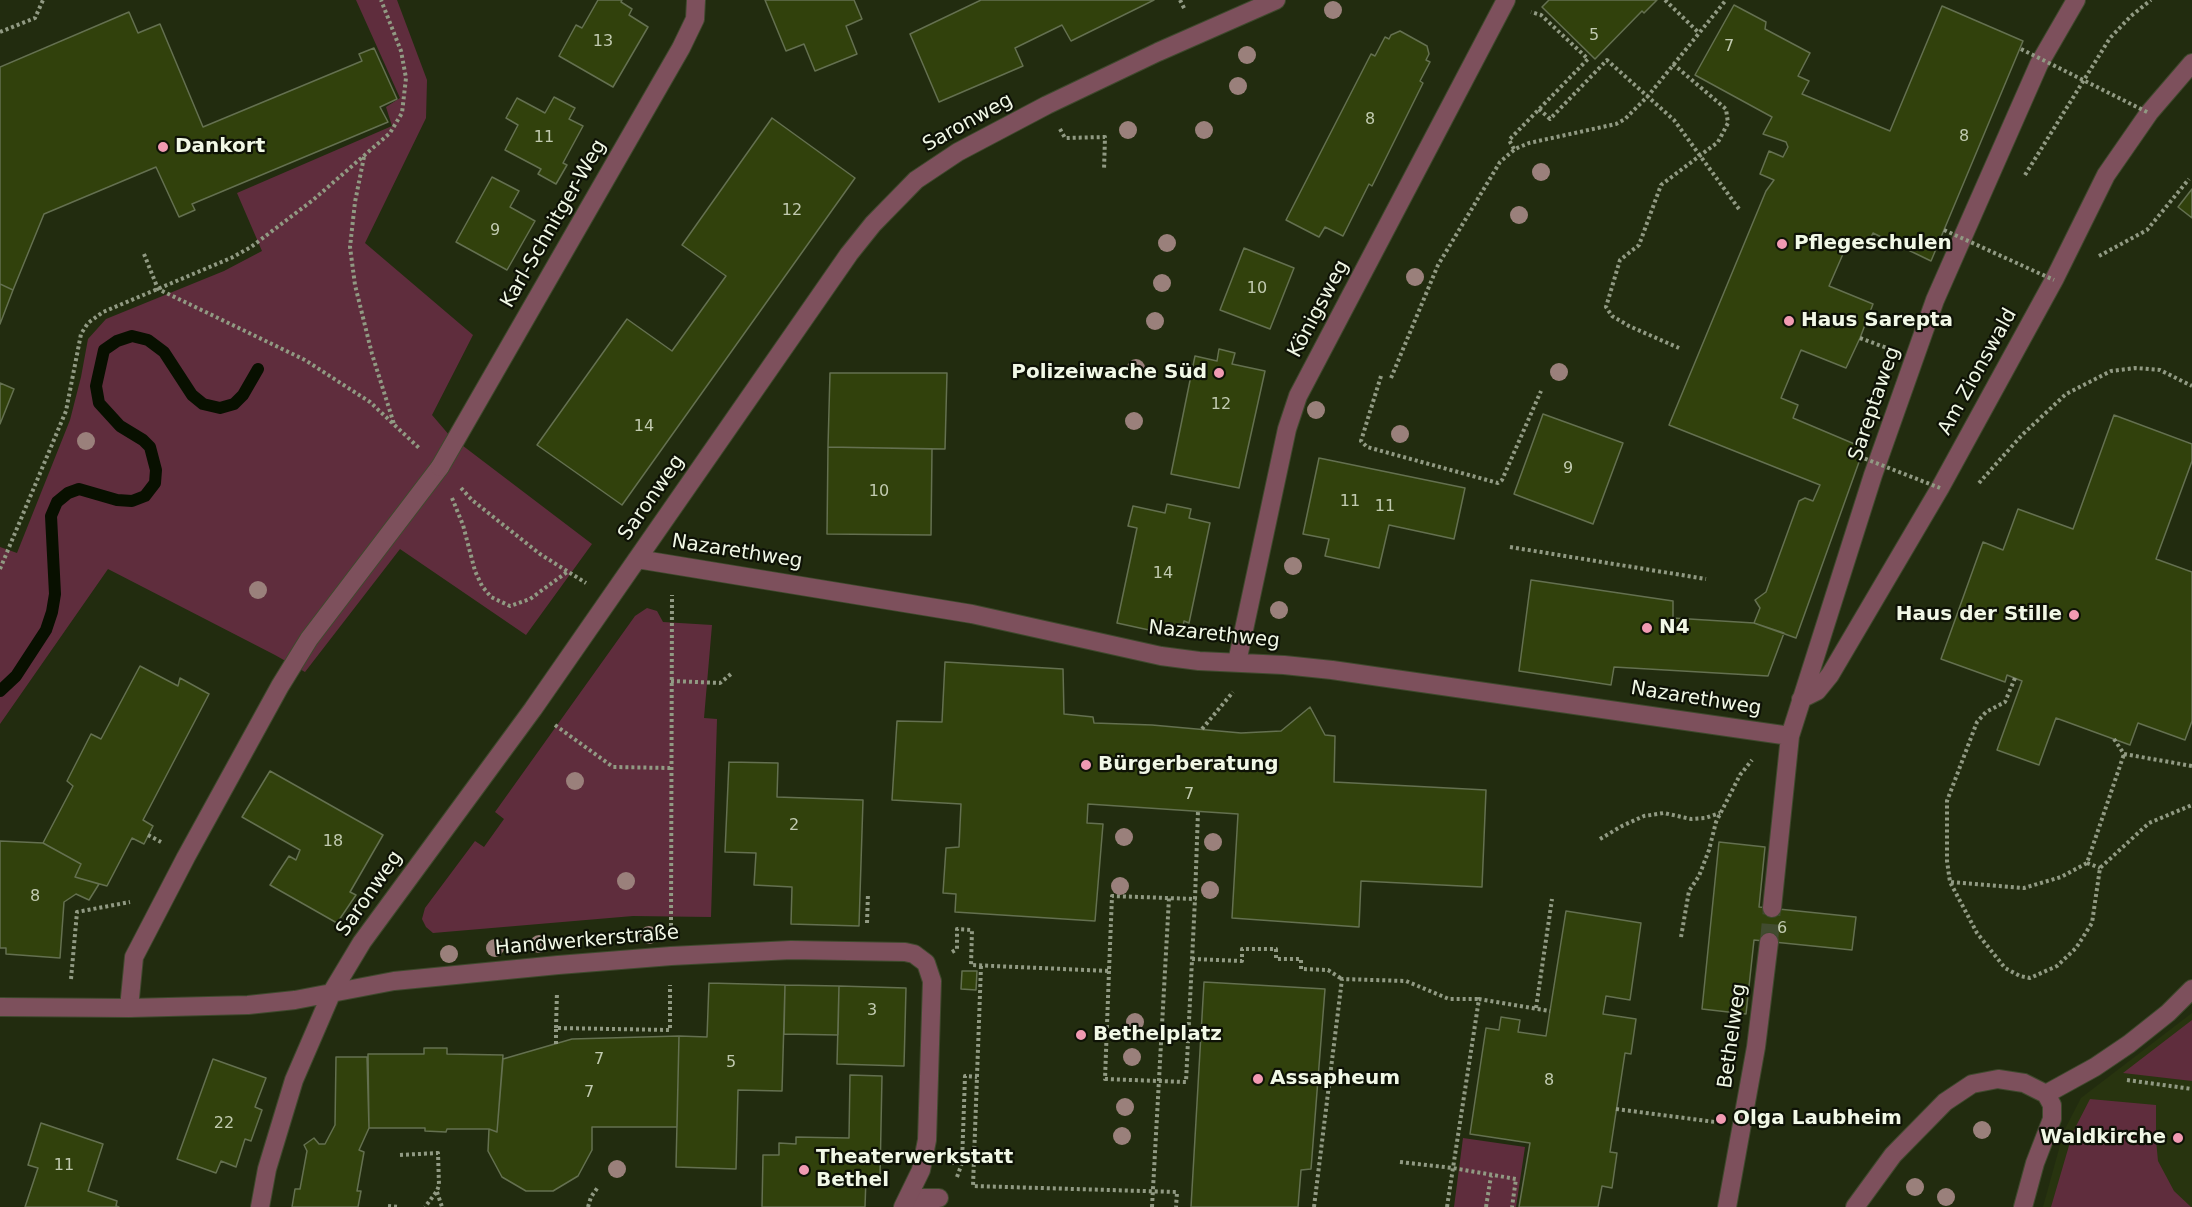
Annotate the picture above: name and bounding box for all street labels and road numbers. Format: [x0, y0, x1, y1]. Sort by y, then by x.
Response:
street label: Saronweg [919, 89, 1017, 157]
street label: Karl-Schnitger-Weg [496, 136, 612, 312]
street label: Königsweg [1283, 256, 1355, 362]
street label: Am Zionswald [1933, 305, 2023, 439]
street label: Sareptaweg [1844, 344, 1906, 464]
street label: Saronweg [614, 451, 690, 545]
street label: Nazarethweg [670, 530, 804, 574]
street label: Nazarethweg [1147, 616, 1281, 654]
street label: Nazarethweg [1629, 677, 1763, 721]
street label: Saronweg [332, 847, 408, 941]
street label: Handwerkerstraße [494, 921, 680, 961]
street label: Bethelweg [1714, 982, 1752, 1090]

